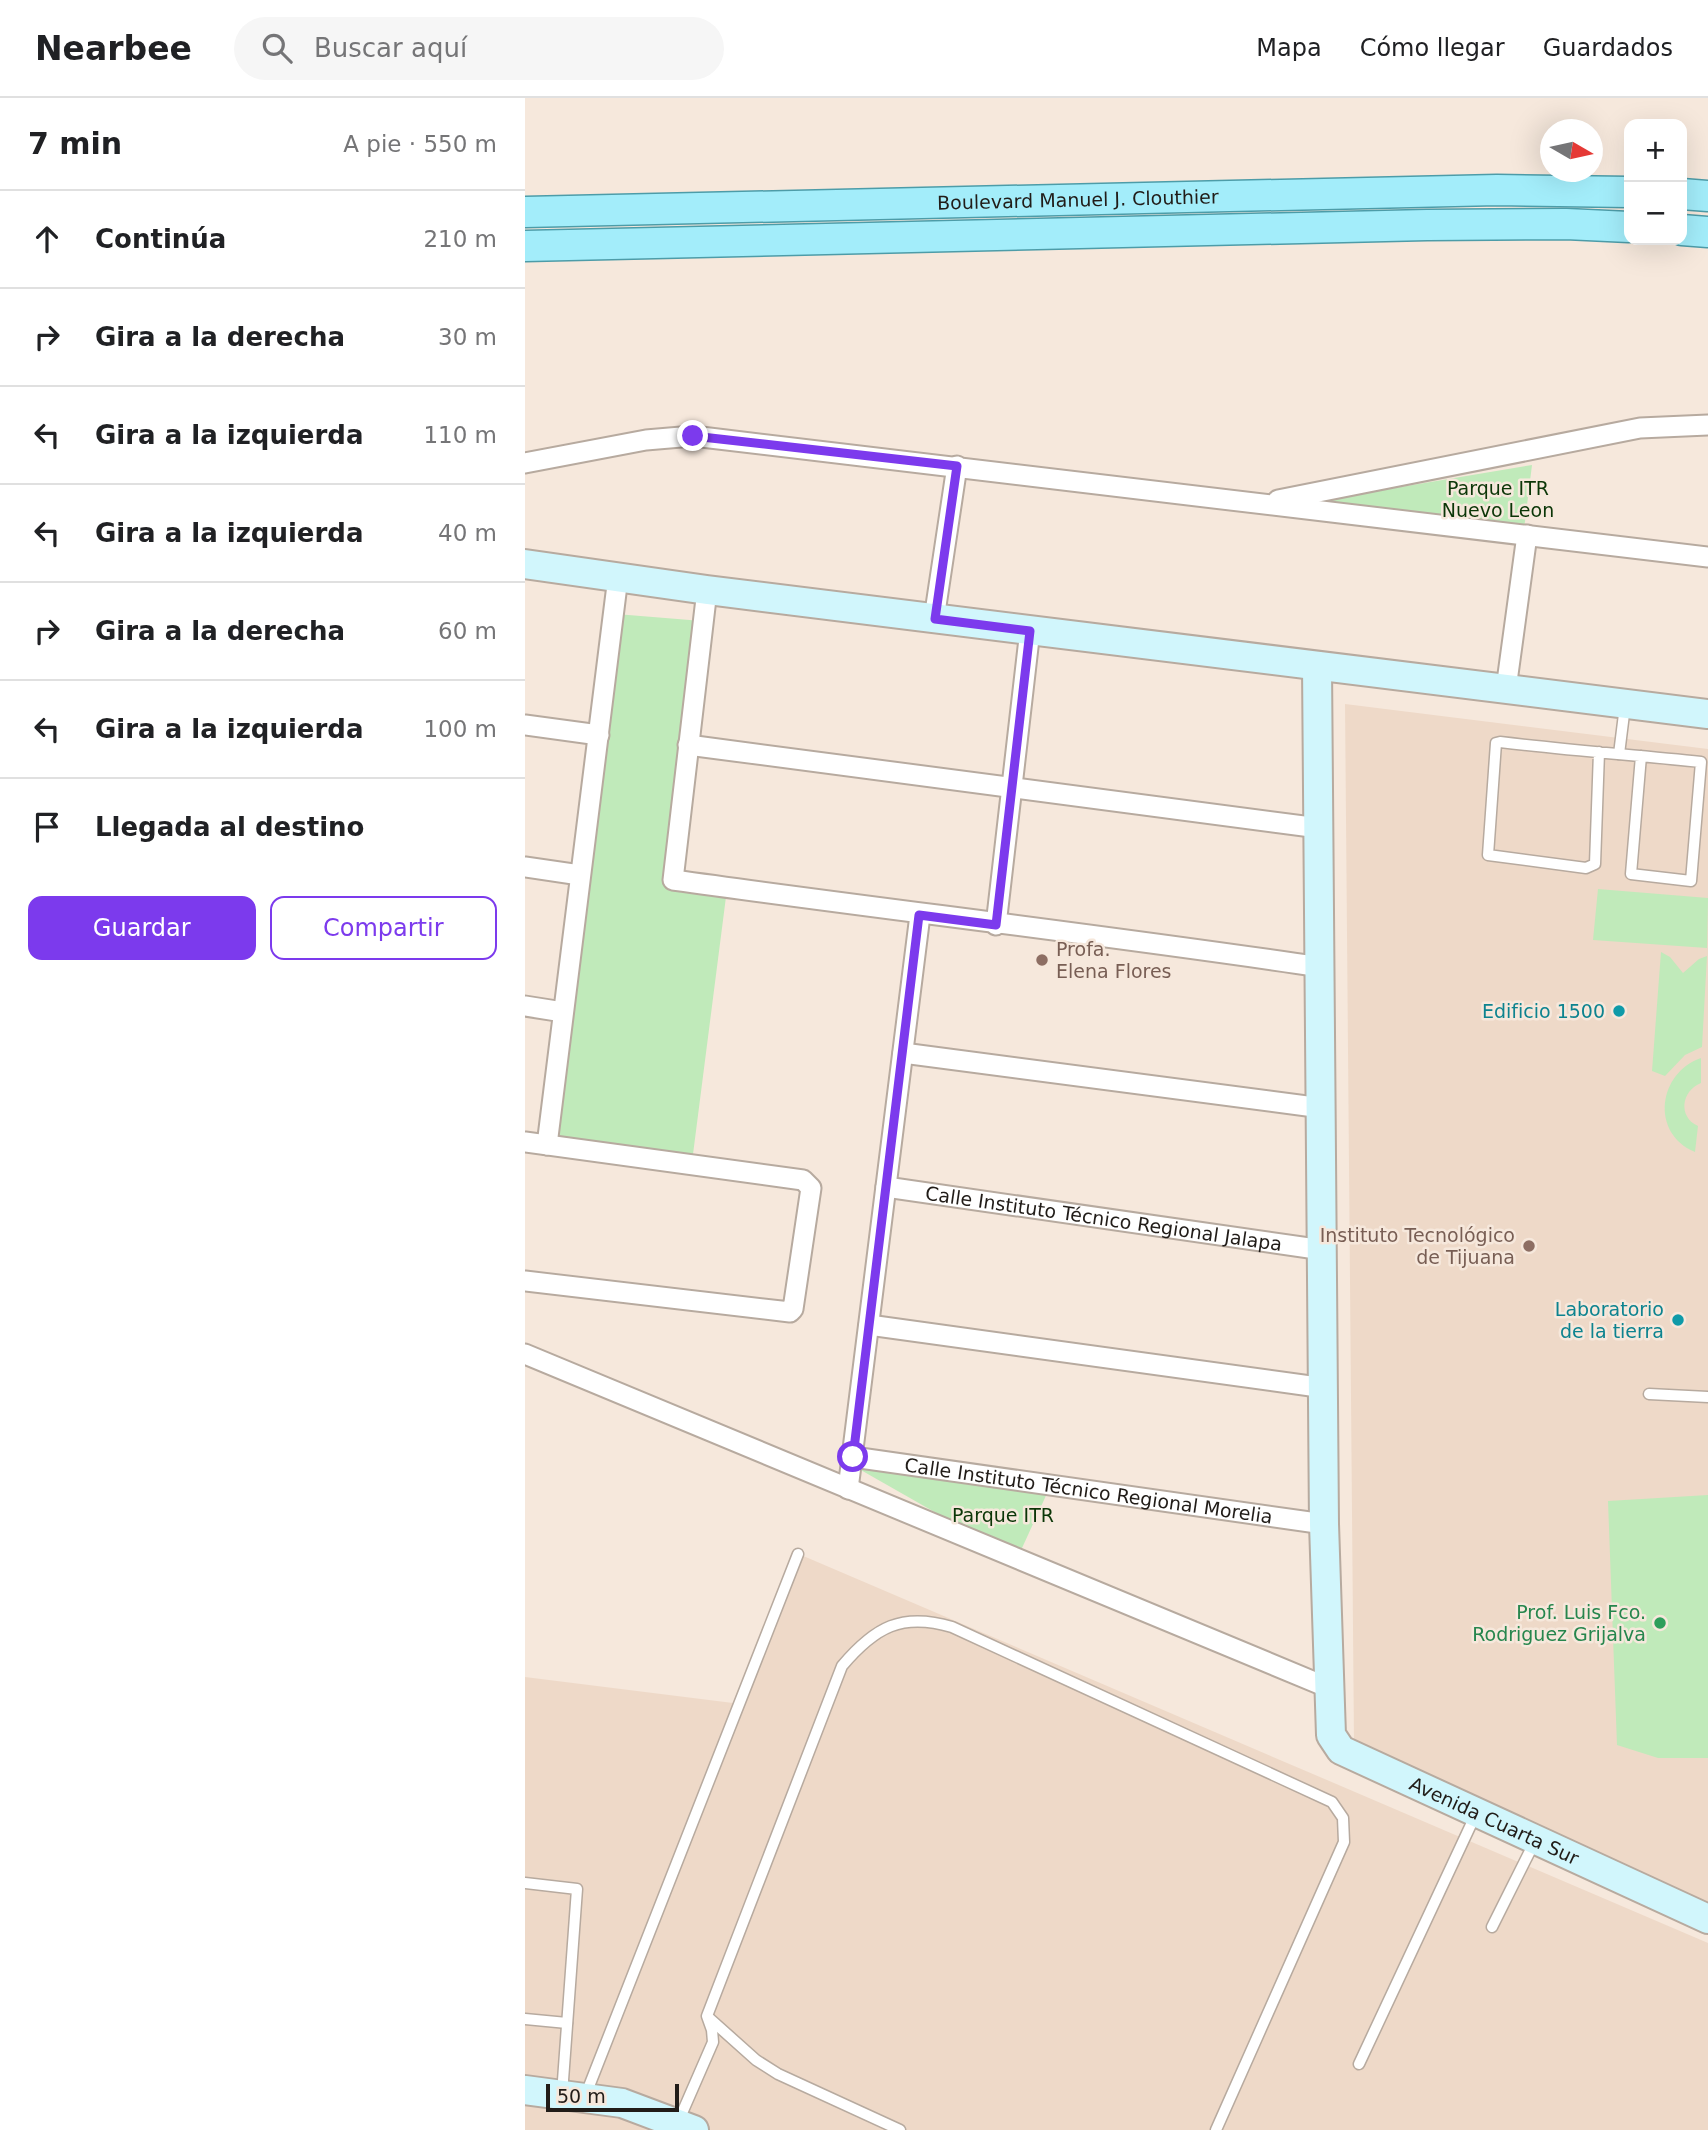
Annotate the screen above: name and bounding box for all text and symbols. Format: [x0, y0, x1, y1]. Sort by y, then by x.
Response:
search box [234, 17, 724, 80]
text: Nearbee [35, 29, 192, 68]
icon: search [258, 29, 296, 67]
text: Buscar aquí [314, 33, 467, 63]
text: Mapa [1256, 34, 1322, 62]
text: Cómo llegar [1360, 34, 1505, 62]
text: Guardados [1543, 34, 1673, 62]
north arrow [1540, 119, 1603, 182]
map controls [1624, 119, 1687, 245]
button: + [1624, 119, 1687, 182]
text: 7 min [28, 126, 122, 161]
text: A pie · 550 m [343, 131, 497, 157]
button: − [1624, 182, 1687, 245]
street label: Boulevard Manuel J. Clouthier [937, 185, 1219, 214]
icon: ahead [28, 220, 66, 258]
text: Continúa [95, 224, 226, 254]
text: 210 m [423, 226, 497, 252]
icon: right [28, 318, 66, 356]
text: Gira a la derecha [95, 322, 345, 352]
text: 30 m [438, 324, 497, 350]
icon: left [28, 416, 66, 454]
text: Gira a la izquierda [95, 420, 363, 450]
route end [677, 420, 708, 451]
text: 110 m [423, 422, 497, 448]
park label: Parque ITR Nuevo Leon [1442, 477, 1554, 521]
icon: left [28, 514, 66, 552]
text: Gira a la izquierda [95, 518, 363, 548]
text: 40 m [438, 520, 497, 546]
icon: right [28, 612, 66, 650]
text: Gira a la derecha [95, 616, 345, 646]
text: 60 m [438, 618, 497, 644]
icon: left [28, 710, 66, 748]
text: Gira a la izquierda [95, 714, 363, 744]
text: 100 m [423, 716, 497, 742]
icon: arrive [28, 808, 66, 846]
text: Llegada al destino [95, 812, 364, 842]
button: Guardar [28, 896, 256, 960]
button: Compartir [270, 896, 497, 960]
place label: Profa. Elena Flores [1056, 938, 1172, 982]
marker: Profa. Elena Flores [1034, 952, 1050, 968]
place label: Edificio 1500 [1482, 1000, 1605, 1022]
marker: Edificio 1500 [1611, 1003, 1627, 1019]
street label: Calle Instituto Técnico Regional Jalapa [924, 1182, 1284, 1255]
place label: Instituto Tecnológico de Tijuana [1320, 1224, 1515, 1268]
marker: Instituto Tecnológico de Tijuana [1521, 1238, 1537, 1254]
place label: Laboratorio de la tierra [1555, 1298, 1664, 1342]
marker: Laboratorio de la tierra [1670, 1312, 1686, 1328]
route start [837, 1441, 868, 1472]
street label: Calle Instituto Técnico Regional Morelia [903, 1453, 1274, 1528]
park label: Parque ITR [952, 1504, 1054, 1526]
place label: Prof. Luis Fco. Rodriguez Grijalva [1472, 1601, 1646, 1645]
marker: Prof. Luis Fco. Rodriguez Grijalva [1652, 1615, 1668, 1631]
street label: Avenida Cuarta Sur [1406, 1772, 1583, 1869]
scale bar [546, 2081, 679, 2113]
text: 50 m [557, 2085, 606, 2107]

